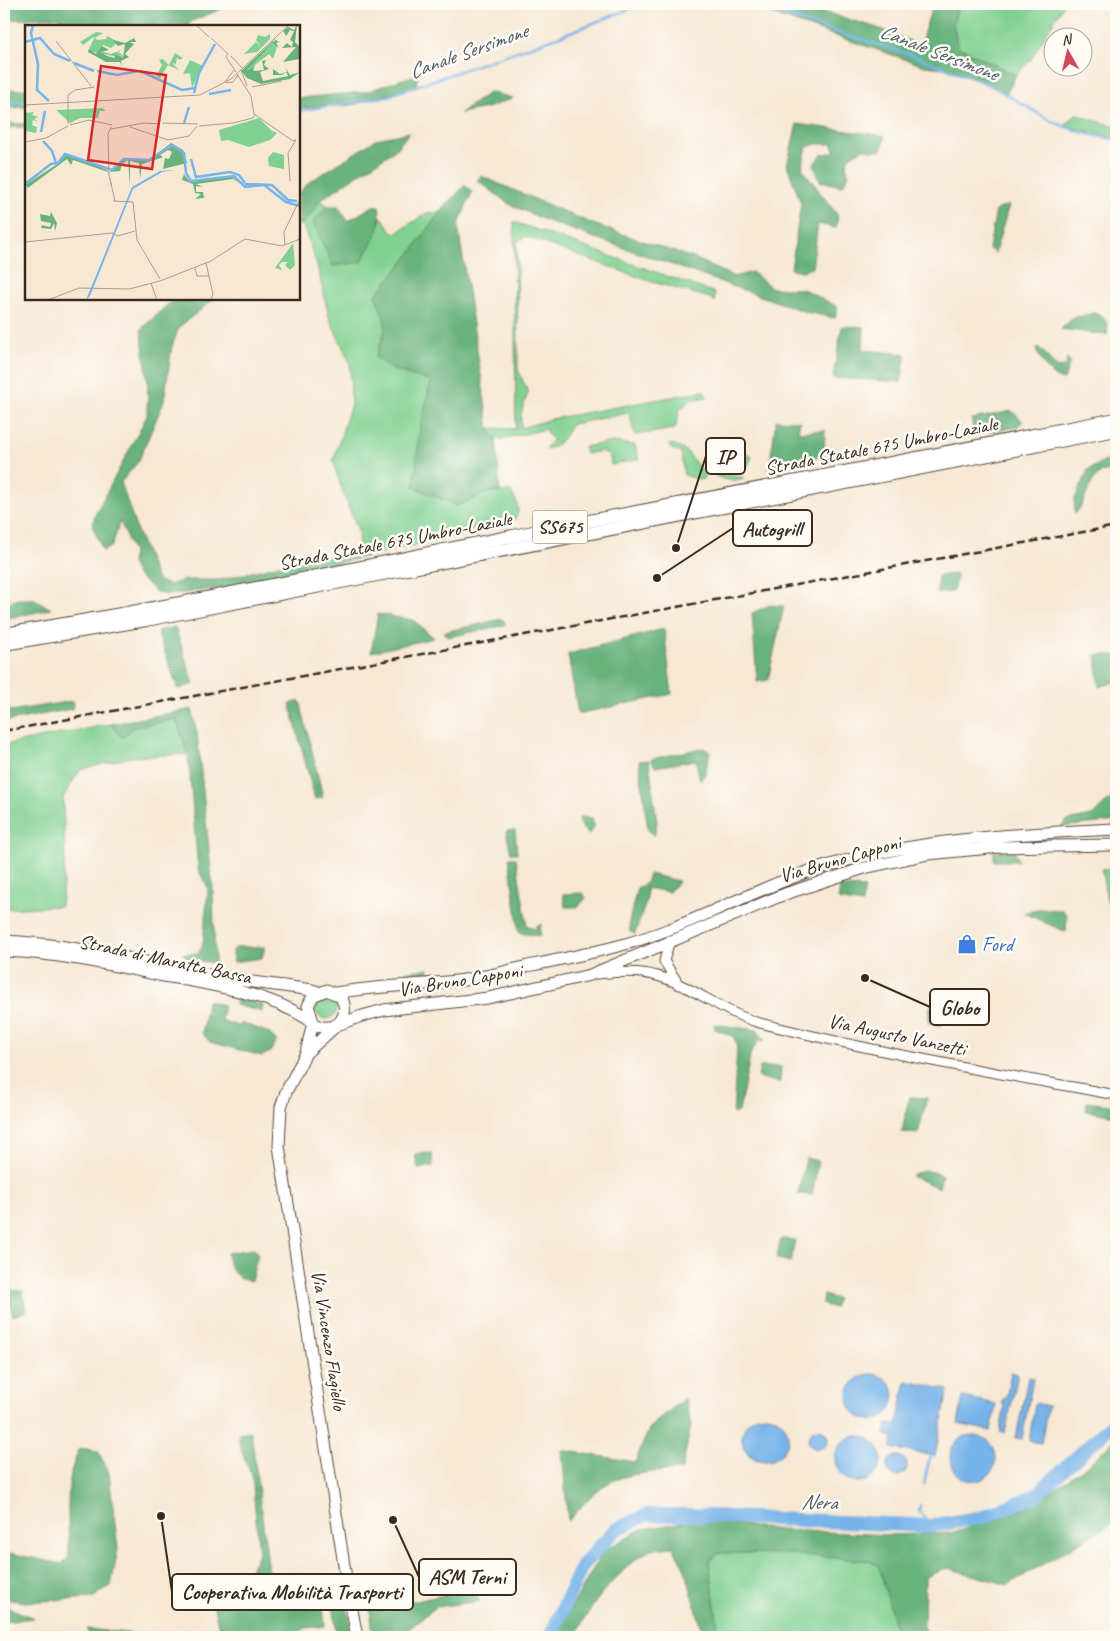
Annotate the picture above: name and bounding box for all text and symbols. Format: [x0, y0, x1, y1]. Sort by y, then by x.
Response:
water label: Canale Sersimone [405, 16, 534, 84]
water label: Canale Sersimone [876, 18, 1005, 88]
inset map [25, 25, 300, 300]
north arrow [1042, 28, 1092, 78]
text: N [1061, 30, 1074, 49]
street label: Strada Statale 675 Umbro-Laziale [763, 411, 1001, 481]
callout: IP [706, 438, 745, 474]
text: IP [716, 444, 737, 470]
street label: Strada Statale 675 Umbro-Laziale [277, 506, 515, 576]
callout: Autogrill [733, 510, 812, 546]
road number: SS675 [532, 511, 588, 544]
text: Autogrill [742, 516, 806, 542]
street label: Via Bruno Capponi [777, 829, 906, 888]
street label: Strada di Maratta Bassa [77, 929, 255, 990]
place label: Ford [982, 932, 1016, 957]
shop icon: Ford [956, 933, 978, 955]
street label: Via Bruno Capponi [396, 958, 526, 1002]
callout: Globo [930, 989, 989, 1025]
text: Globo [941, 995, 982, 1021]
street label: Via Augusto Vanzetti [826, 1008, 970, 1062]
street label: Via Vincenzo Flagiello [306, 1268, 353, 1413]
water label: Nera [801, 1488, 840, 1516]
callout: ASM Terni [419, 1559, 516, 1595]
text: ASM Terni [428, 1564, 508, 1590]
callout: Cooperativa Mobilità Trasporti [172, 1574, 413, 1610]
text: Cooperativa Mobilità Trasporti [182, 1579, 405, 1605]

